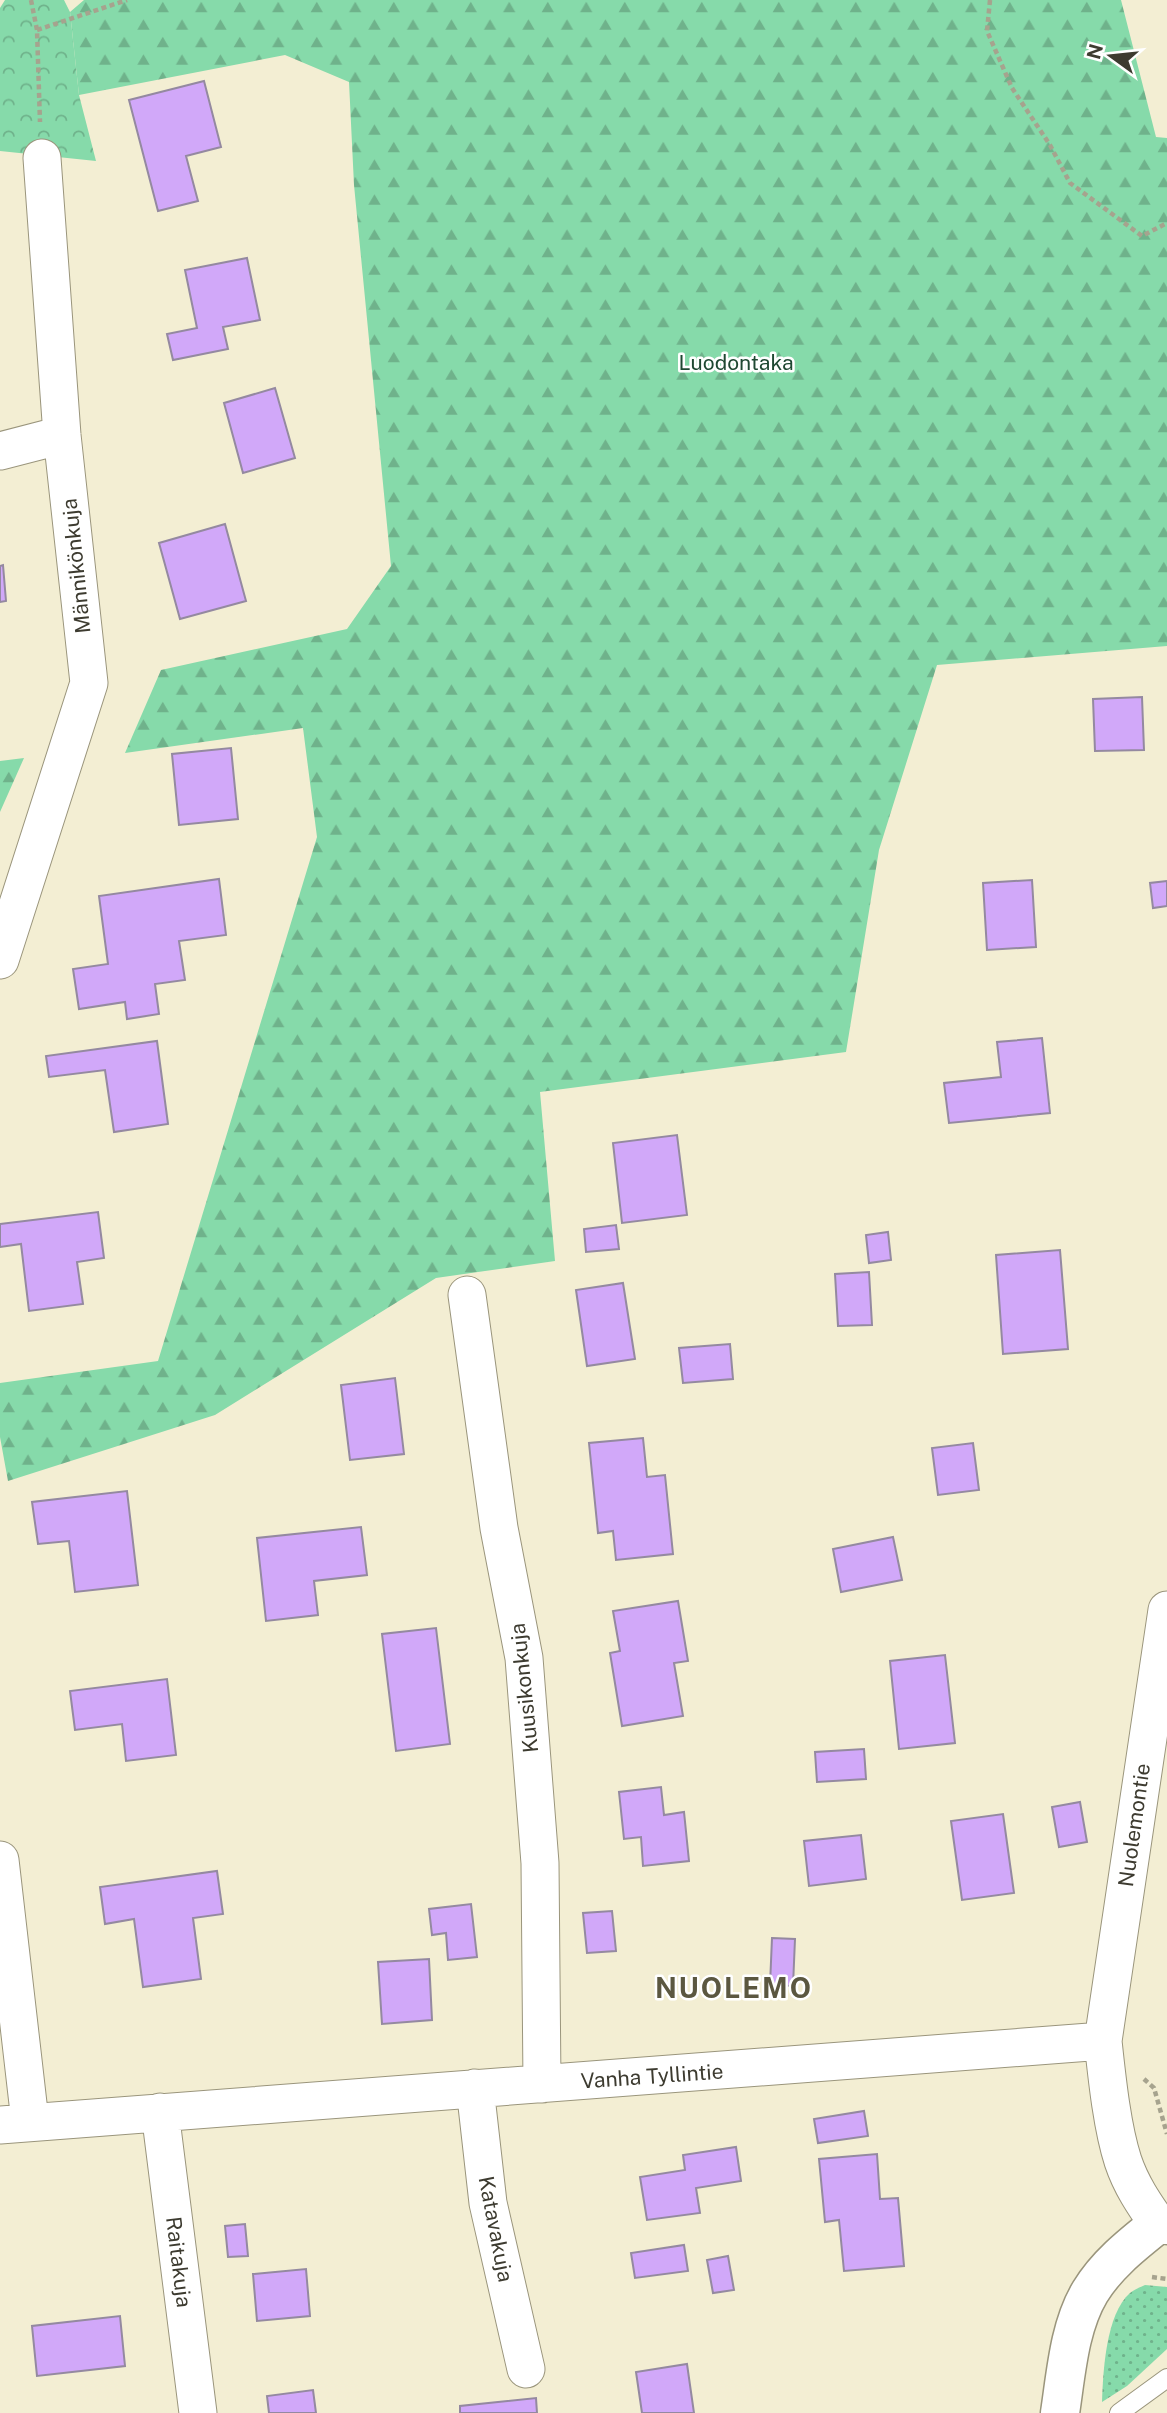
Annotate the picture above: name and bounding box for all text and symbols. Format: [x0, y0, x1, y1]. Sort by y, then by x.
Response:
north arrow [1076, 21, 1146, 91]
text: N [1082, 42, 1107, 62]
park label: Luodontaka [678, 350, 794, 375]
street label: Männikönkuja [56, 497, 96, 635]
street label: Kuusikonkuja [505, 1622, 543, 1754]
street label: Nuolemontie [1113, 1762, 1155, 1888]
district label: NUOLEMO [655, 1971, 813, 2004]
street label: Vanha Tyllintie [580, 2059, 724, 2093]
street label: Katavakuja [473, 2174, 519, 2284]
street label: Raitakuja [161, 2215, 197, 2309]

